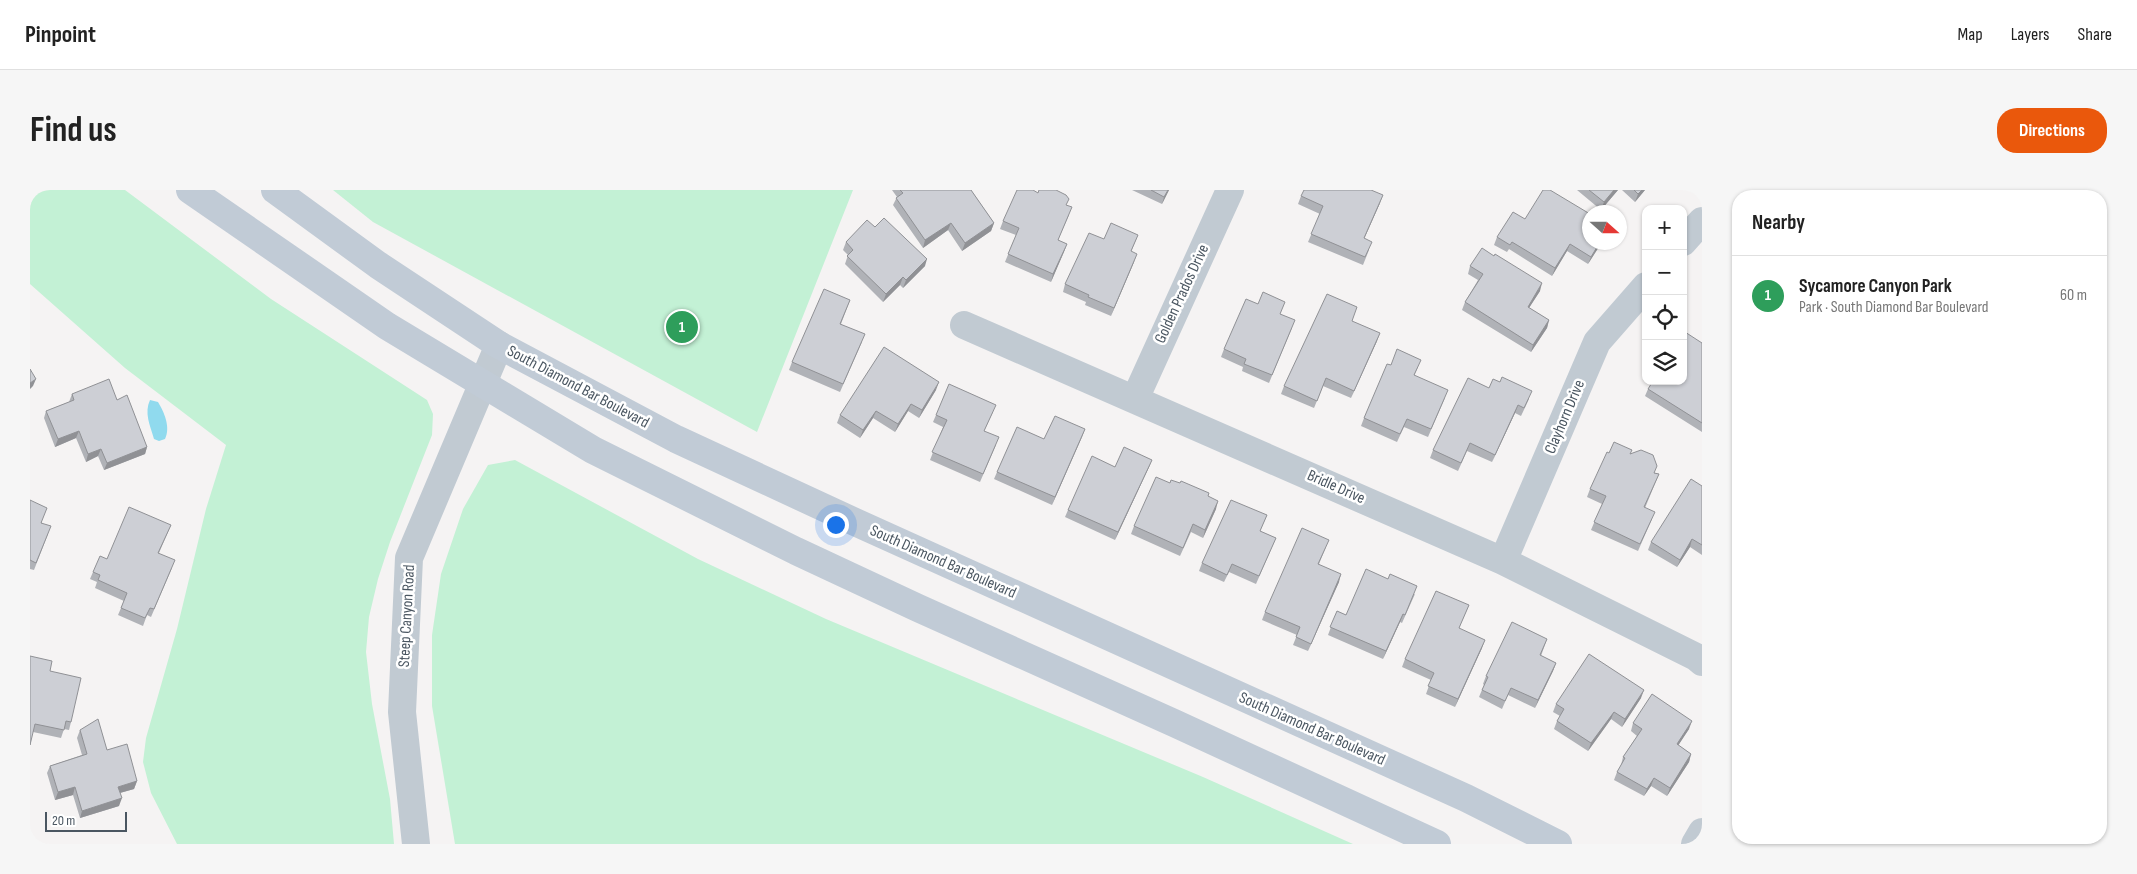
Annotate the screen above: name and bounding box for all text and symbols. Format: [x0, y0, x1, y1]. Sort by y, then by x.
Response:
text: Pinpoint [25, 20, 96, 49]
text: Map [1958, 24, 1983, 45]
text: Layers [2011, 24, 2050, 45]
text: Share [2078, 24, 2112, 45]
button: Directions [1997, 108, 2107, 153]
text: Find us [30, 109, 117, 152]
north arrow [1582, 205, 1627, 250]
map controls [1642, 205, 1687, 385]
button: + [1642, 205, 1687, 250]
text: Nearby [1752, 210, 1805, 235]
street label: Golden Prados Drive [1151, 242, 1213, 346]
button: − [1642, 250, 1687, 295]
text: Sycamore Canyon Park [1799, 275, 1952, 298]
text: 1 [1765, 286, 1771, 305]
text: 60 m [2060, 286, 2087, 305]
button: locate [1642, 295, 1687, 340]
text: Park · South Diamond Bar Boulevard [1799, 298, 1988, 317]
pin: 1 [666, 308, 698, 346]
button: layers [1642, 340, 1687, 385]
street label: South Diamond Bar Boulevard [504, 342, 652, 432]
street label: Clayhorn Drive [1541, 377, 1589, 457]
street label: Bridle Drive [1304, 466, 1368, 508]
your location [823, 512, 849, 538]
street label: South Diamond Bar Boulevard [867, 521, 1019, 603]
street label: Steep Canyon Road [395, 564, 419, 668]
street label: South Diamond Bar Boulevard [1236, 688, 1388, 770]
scale bar [45, 809, 128, 832]
text: 20 m [52, 812, 75, 829]

